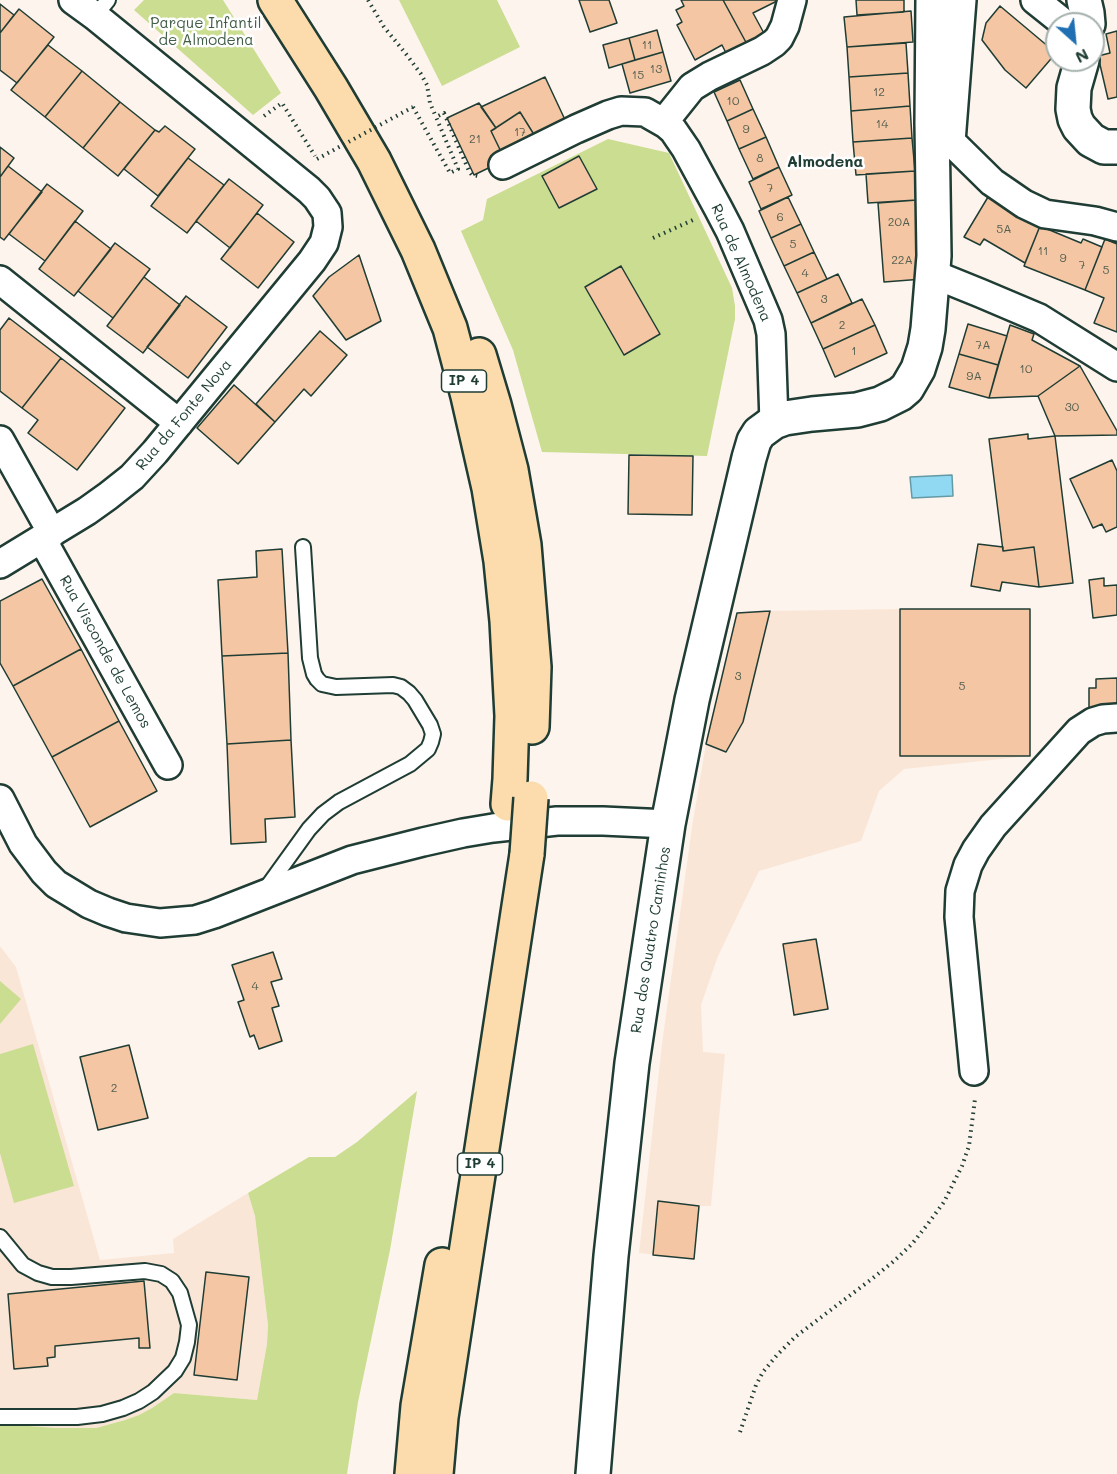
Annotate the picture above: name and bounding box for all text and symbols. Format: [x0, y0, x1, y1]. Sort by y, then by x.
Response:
north arrow [1045, 12, 1105, 72]
park label: Parque Infantil de Almodena [150, 14, 262, 49]
house number: 11 [642, 38, 652, 52]
text: N [1072, 45, 1093, 69]
house number: 13 [650, 62, 662, 76]
house number: 15 [632, 68, 644, 82]
house number: 12 [873, 85, 885, 99]
house number: 10 [727, 94, 739, 108]
house number: 14 [876, 117, 888, 131]
house number: 9 [742, 122, 750, 136]
house number: 17 [514, 125, 526, 139]
house number: 21 [469, 132, 481, 146]
house number: 8 [756, 151, 764, 165]
district label: Almodena [787, 152, 863, 172]
house number: 7 [767, 181, 773, 195]
street label: Rua de Almodena [707, 201, 775, 325]
house number: 6 [776, 210, 784, 224]
house number: 20A [888, 215, 910, 229]
house number: 5A [996, 222, 1012, 236]
house number: 5 [790, 237, 796, 251]
house number: 11 [1038, 244, 1048, 258]
house number: 9 [1059, 251, 1067, 265]
house number: 22A [891, 253, 913, 267]
house number: 7 [1079, 258, 1085, 272]
house number: 5 [1103, 263, 1109, 277]
house number: 4 [801, 266, 809, 280]
house number: 3 [820, 292, 828, 306]
house number: 2 [839, 318, 845, 332]
house number: 7A [976, 338, 990, 352]
house number: 1 [851, 344, 857, 358]
street label: Rua da Fonte Nova [132, 356, 236, 474]
house number: 10 [1020, 362, 1032, 376]
house number: 9A [966, 369, 982, 383]
road number: IP 4 [442, 370, 486, 392]
house number: 30 [1065, 400, 1079, 414]
street label: Rua Visconde de Lemos [55, 572, 155, 732]
house number: 3 [734, 669, 742, 683]
house number: 5 [959, 679, 965, 693]
street label: Rua dos Quatro Caminhos [627, 845, 675, 1035]
house number: 4 [251, 979, 259, 993]
house number: 2 [111, 1081, 117, 1095]
road number: IP 4 [458, 1153, 502, 1175]

